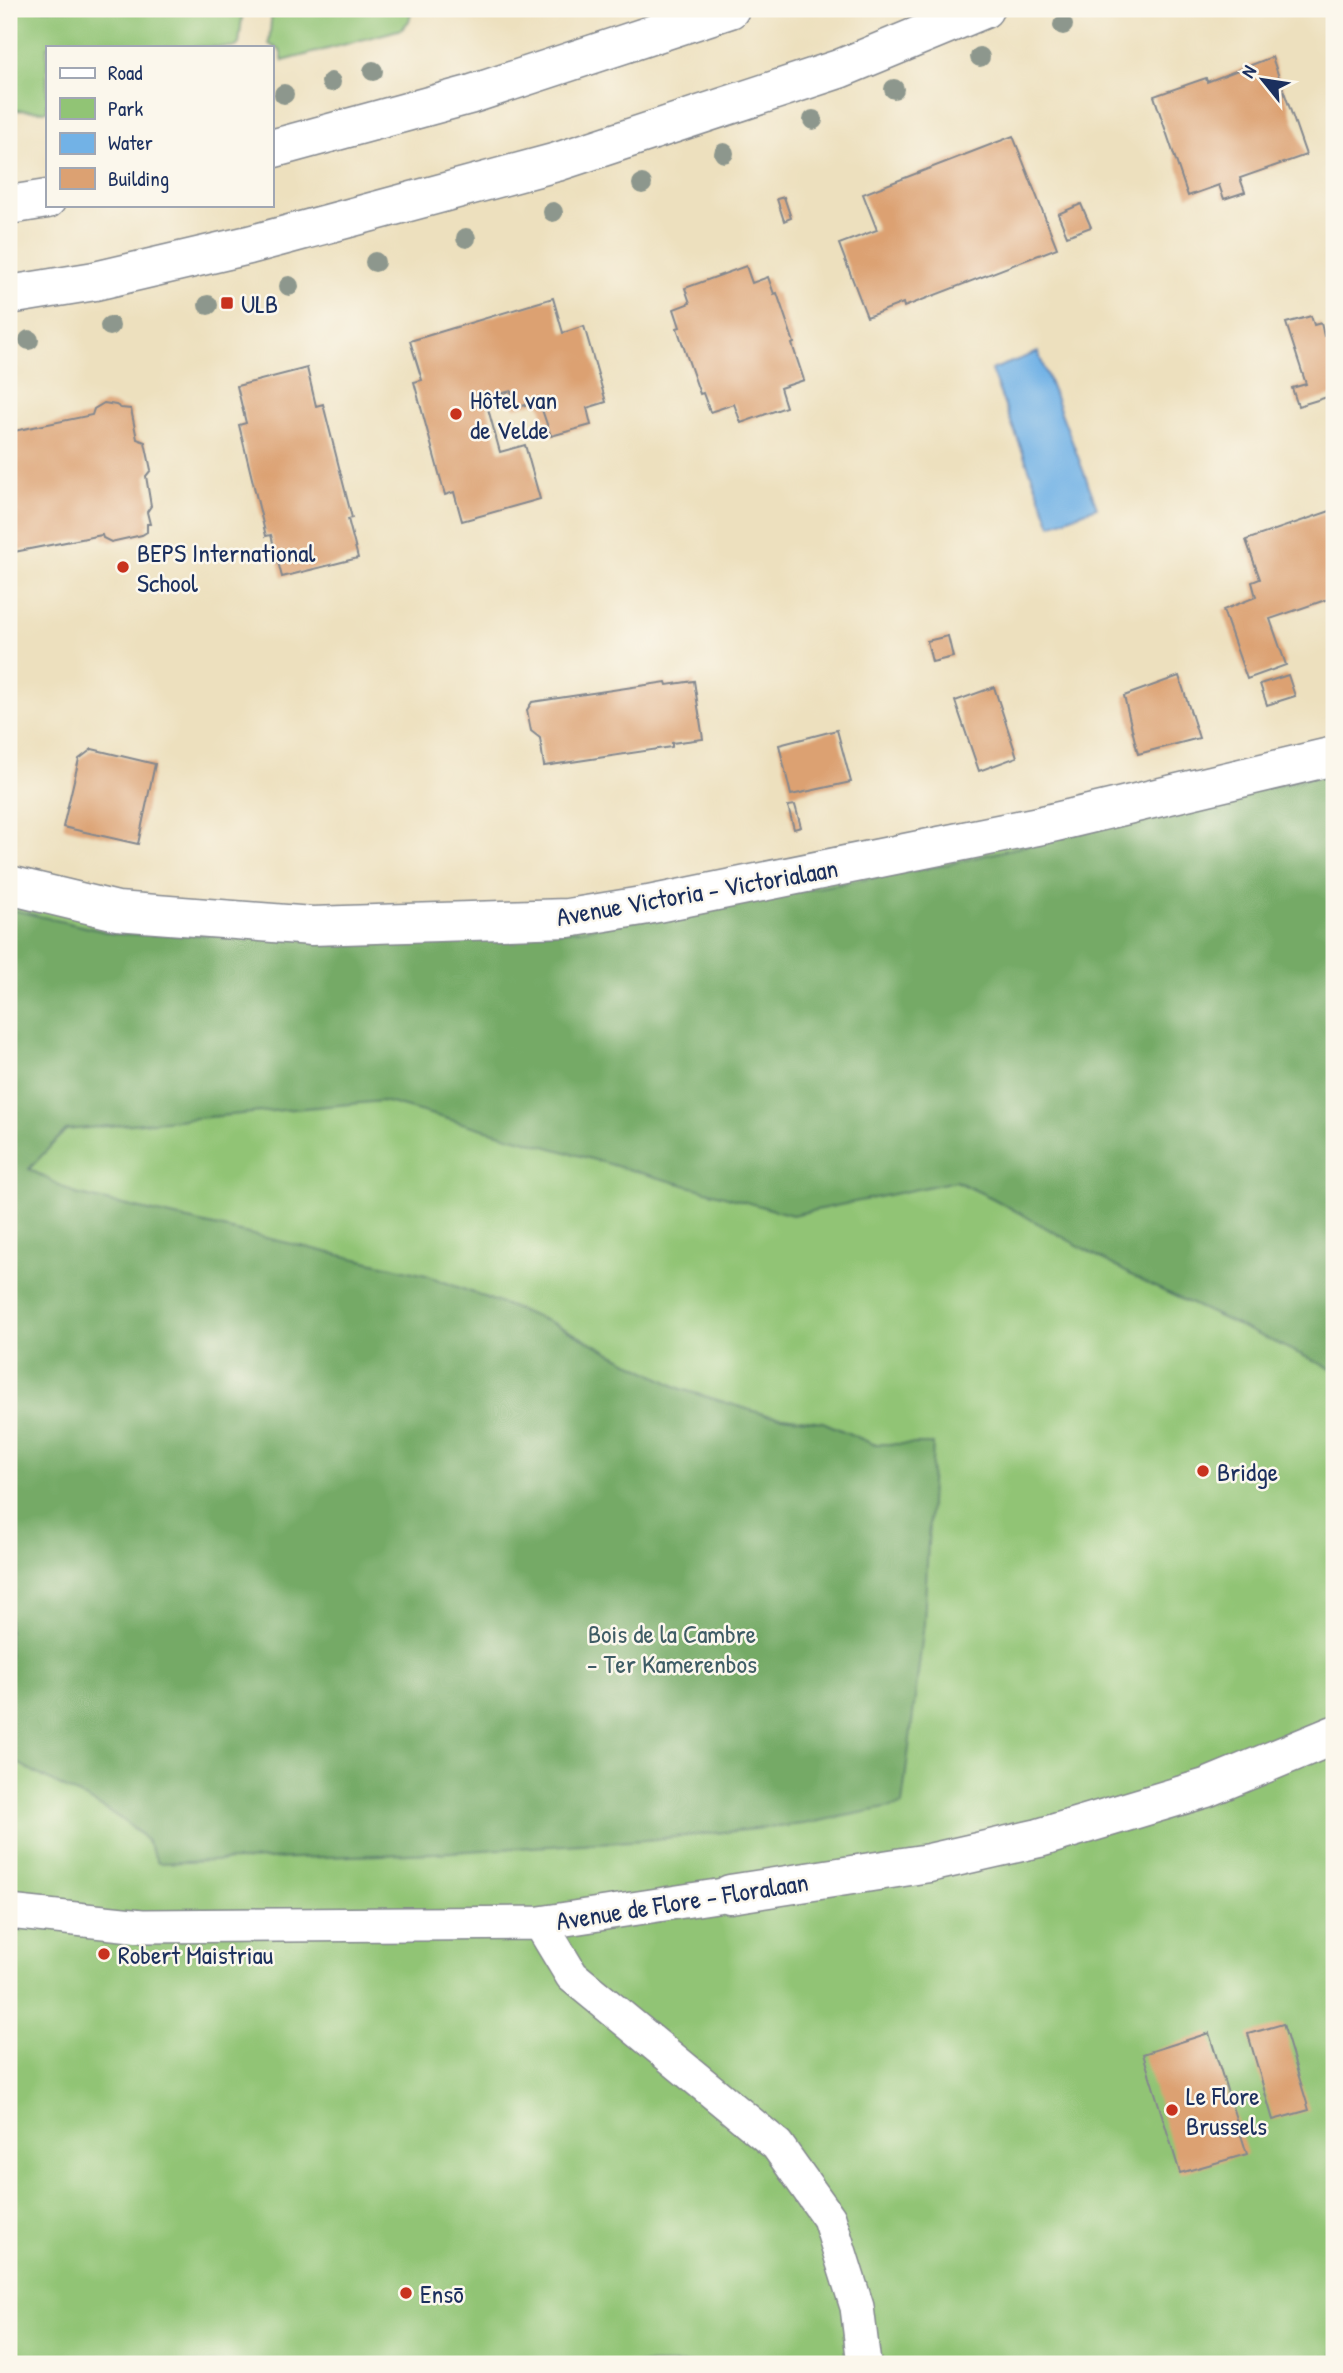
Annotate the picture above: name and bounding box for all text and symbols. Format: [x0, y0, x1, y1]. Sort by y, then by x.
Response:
legend [46, 46, 273, 206]
north arrow [1228, 46, 1298, 116]
text: Road [108, 58, 142, 87]
text: N [1234, 61, 1262, 82]
text: Park [108, 94, 143, 123]
text: Water [108, 128, 153, 157]
text: Building [108, 164, 169, 193]
place label: ULB [241, 286, 278, 321]
marker: ULB [219, 295, 235, 311]
place label: Hôtel van de Velde [470, 382, 557, 447]
marker: Hôtel van de Velde [448, 406, 464, 422]
place label: BEPS International School [137, 535, 315, 600]
marker: BEPS International School [115, 559, 131, 575]
street label: Avenue Victoria - Victorialaan [553, 850, 841, 934]
place label: Bridge [1217, 1454, 1278, 1489]
marker: Bridge [1195, 1463, 1211, 1479]
park label: Bois de la Cambre - Ter Kamerenbos [587, 1616, 757, 1681]
street label: Avenue de Flore - Floralaan [553, 1864, 811, 1938]
place label: Robert Maistriau [118, 1937, 273, 1972]
marker: Robert Maistriau [96, 1946, 112, 1962]
place label: Le Flore Brussels [1186, 2078, 1267, 2143]
marker: Le Flore Brussels [1164, 2102, 1180, 2118]
place label: Ensō [420, 2276, 464, 2311]
marker: Ensō [398, 2285, 414, 2301]

